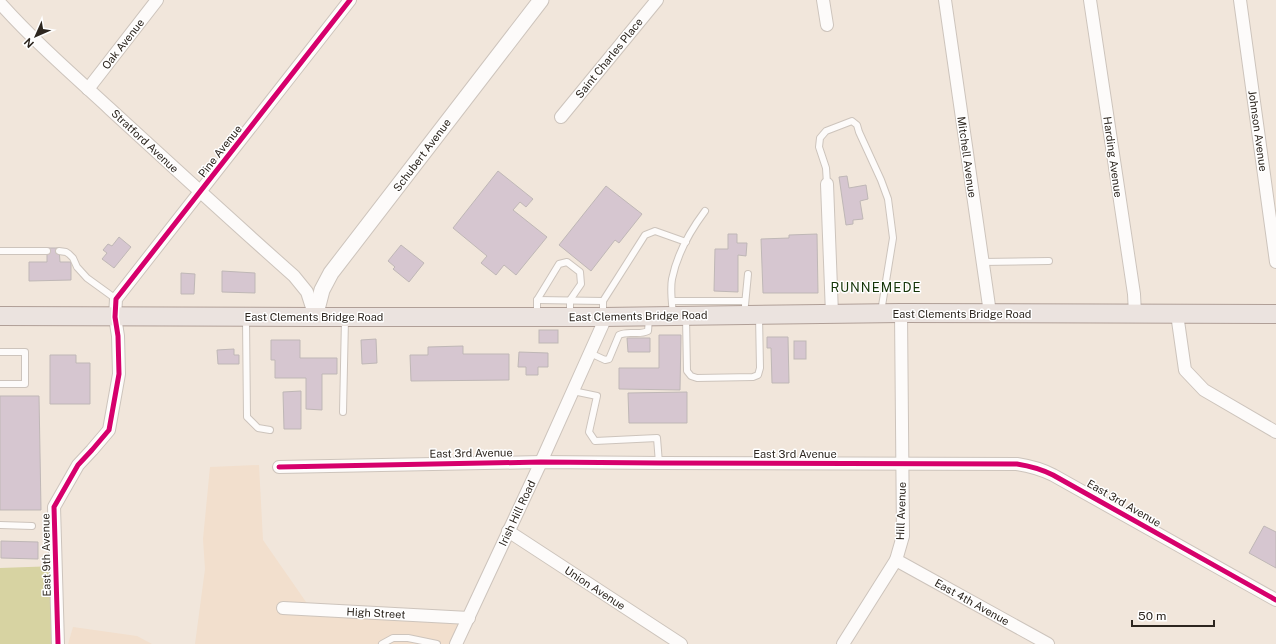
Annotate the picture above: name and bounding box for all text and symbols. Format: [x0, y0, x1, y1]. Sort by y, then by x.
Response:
north arrow [16, 16, 56, 56]
street label: Oak Avenue [100, 16, 146, 72]
street label: Saint Charles Place [573, 16, 645, 100]
text: N [22, 36, 36, 50]
street label: Johnson Avenue [1246, 90, 1270, 172]
street label: Stratford Avenue [109, 107, 181, 175]
street label: Schubert Avenue [391, 116, 453, 194]
street label: Mitchell Avenue [955, 116, 979, 198]
street label: Harding Avenue [1101, 116, 1125, 198]
street label: Pine Avenue [196, 123, 244, 179]
district label: RUNNEMEDE [830, 280, 922, 295]
street label: East Clements Bridge Road [893, 308, 1031, 320]
street label: East Clements Bridge Road [568, 309, 708, 323]
street label: East Clements Bridge Road [245, 311, 383, 323]
street label: East 3rd Avenue [429, 446, 513, 460]
street label: East 3rd Avenue [753, 448, 837, 460]
street label: East 3rd Avenue [1085, 477, 1163, 529]
street label: Irish Hill Road [497, 478, 537, 548]
street label: Hill Avenue [894, 482, 908, 540]
street label: East 9th Avenue [39, 513, 53, 597]
street label: Union Avenue [562, 564, 628, 612]
street label: East 4th Avenue [933, 577, 1011, 627]
scale bar [1132, 602, 1214, 628]
street label: High Street [346, 605, 406, 621]
text: 50 m [1138, 609, 1166, 623]

